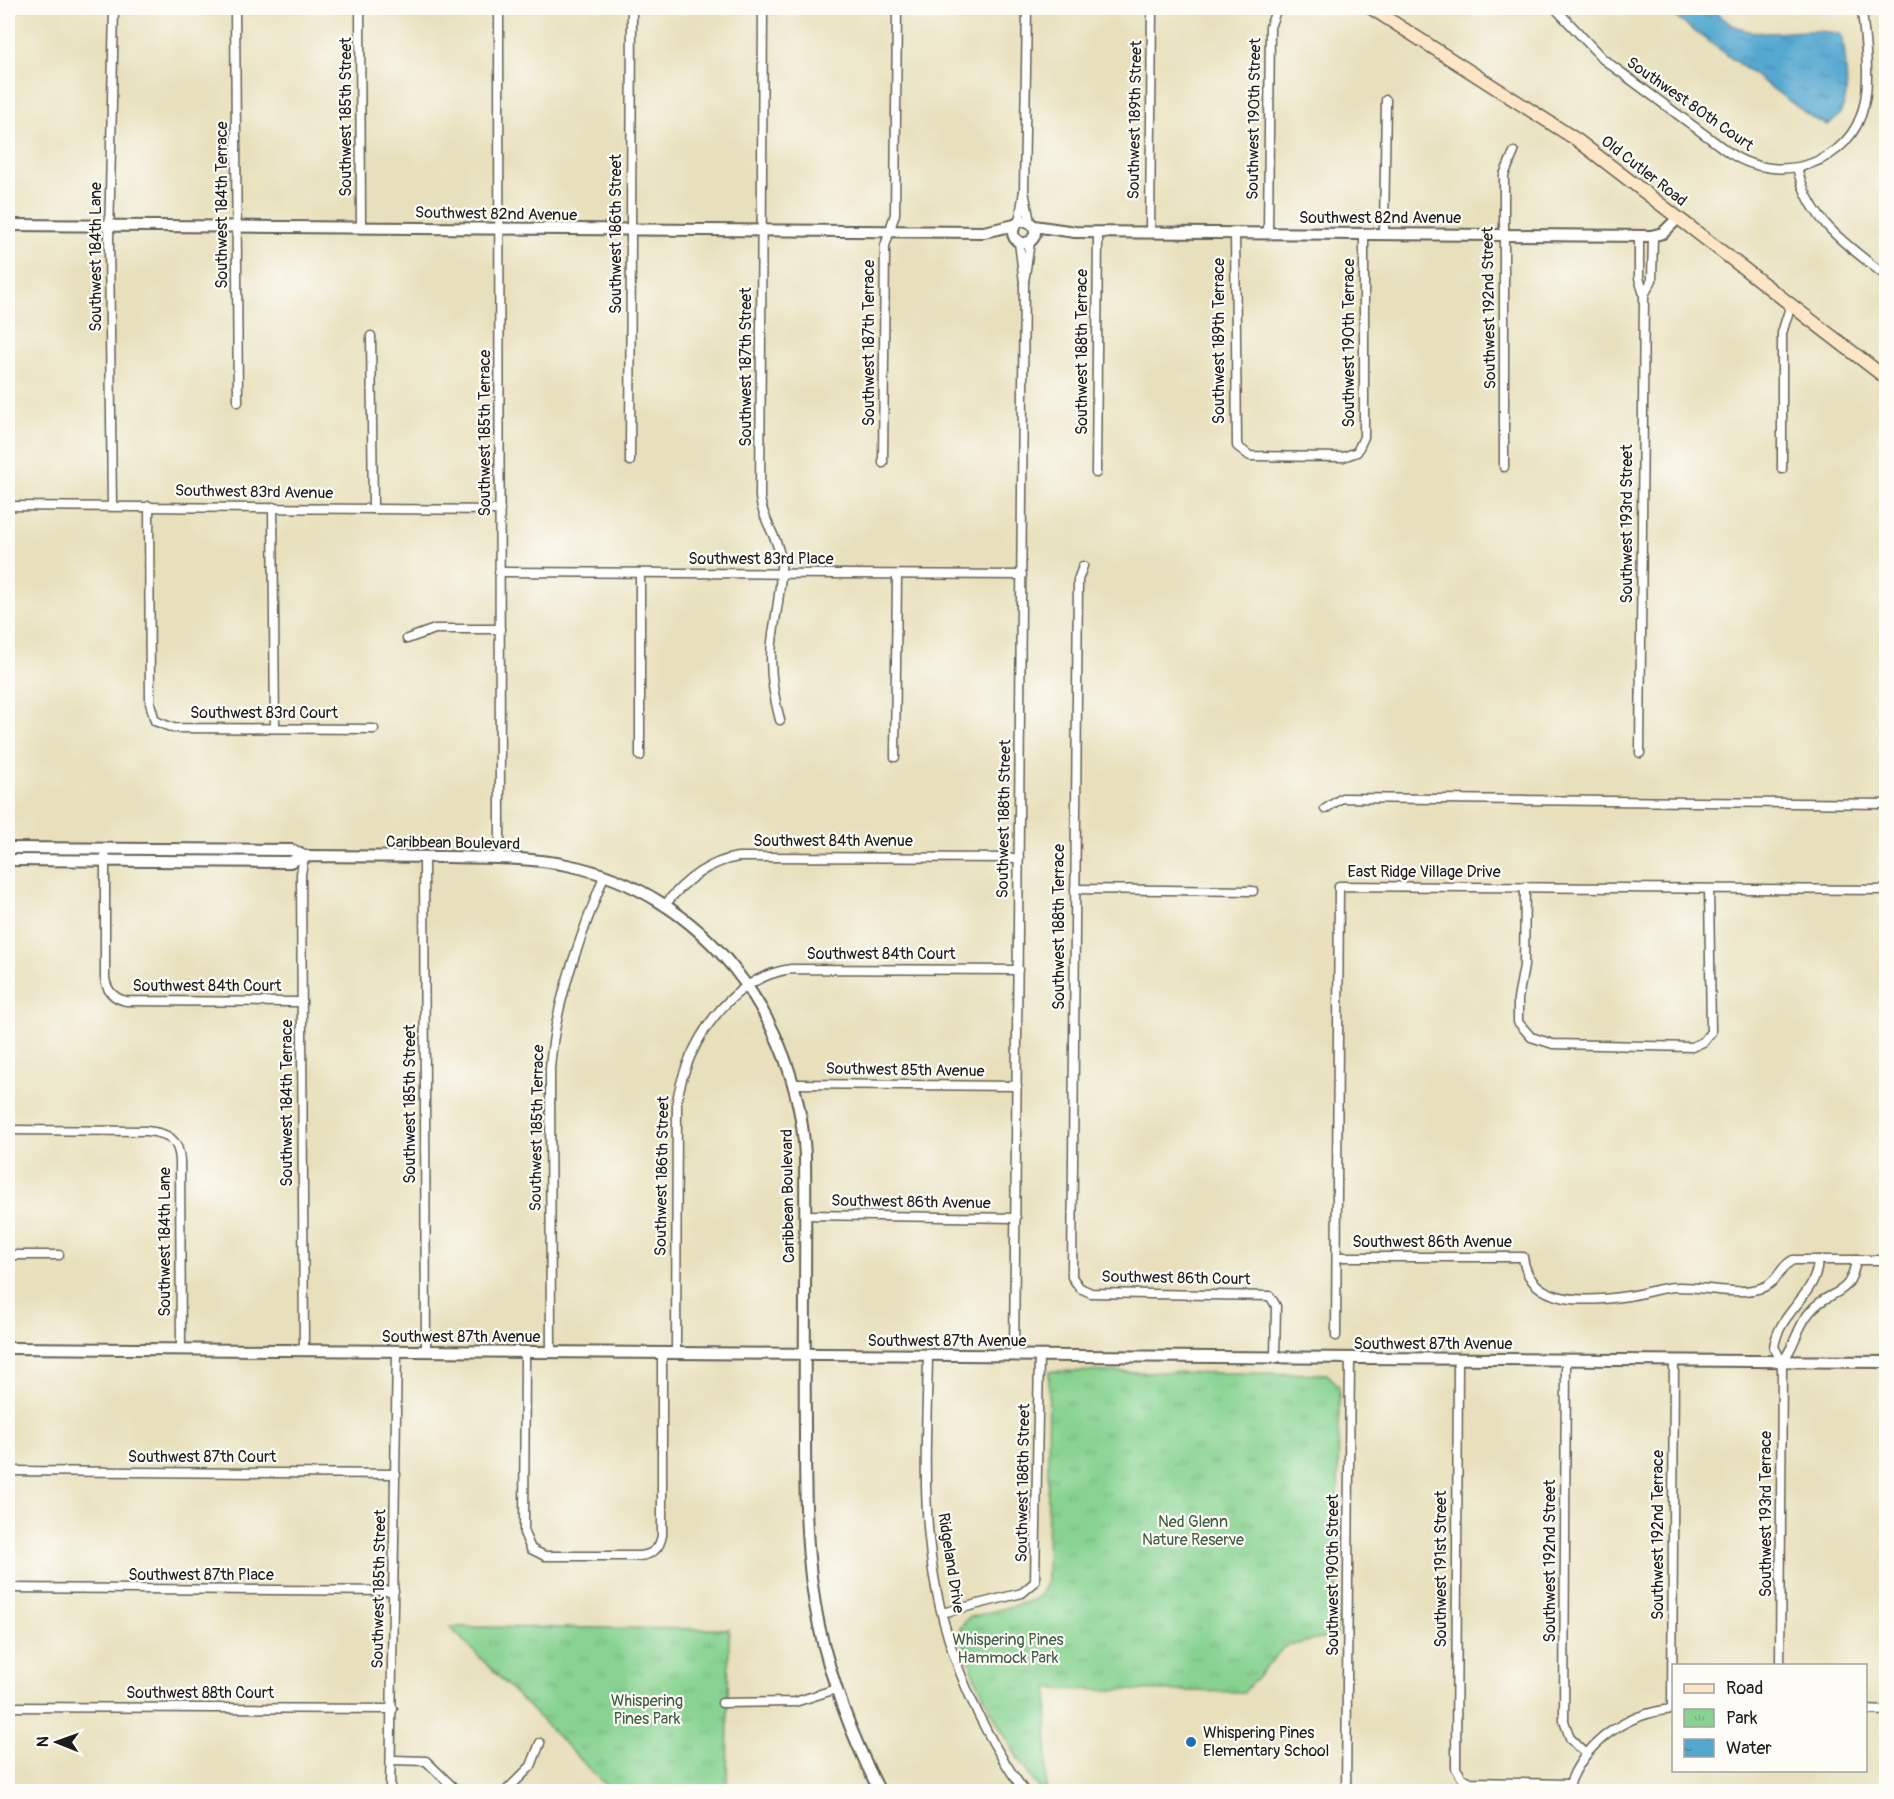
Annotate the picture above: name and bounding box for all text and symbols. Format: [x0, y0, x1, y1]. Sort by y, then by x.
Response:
street label: Southwest 185th Street [336, 37, 356, 197]
street label: Southwest 190th Street [1243, 37, 1265, 200]
street label: Southwest 189th Street [1124, 40, 1146, 200]
street label: Southwest 80th Court [1623, 53, 1758, 156]
street label: Southwest 184th Terrace [212, 121, 232, 289]
street label: Old Cutler Road [1597, 131, 1691, 211]
street label: Southwest 186th Street [606, 153, 626, 314]
street label: Southwest 184th Lane [86, 182, 106, 332]
street label: Southwest 82nd Avenue [415, 203, 577, 225]
street label: Southwest 82nd Avenue [1299, 208, 1461, 228]
street label: Southwest 192nd Street [1478, 226, 1500, 390]
street label: Southwest 189th Terrace [1209, 258, 1229, 424]
street label: Southwest 190th Terrace [1339, 258, 1359, 428]
street label: Southwest 187th Terrace [859, 260, 879, 426]
street label: Southwest 188th Terrace [1072, 269, 1092, 435]
street label: Southwest 187th Street [736, 287, 756, 447]
street label: Southwest 185th Terrace [475, 350, 495, 516]
street label: Southwest 193rd Street [1617, 444, 1637, 604]
street label: Southwest 83rd Avenue [175, 481, 334, 503]
street label: Southwest 83rd Place [688, 549, 834, 569]
street label: Southwest 83rd Court [190, 703, 339, 723]
street label: Southwest 188th Street [993, 739, 1015, 899]
street label: Southwest 84th Avenue [753, 831, 913, 851]
street label: Caribbean Boulevard [386, 832, 520, 854]
street label: Southwest 188th Terrace [1049, 844, 1069, 1010]
street label: East Ridge Village Drive [1347, 862, 1501, 882]
street label: Southwest 84th Court [806, 944, 956, 964]
street label: Southwest 84th Court [132, 976, 282, 996]
street label: Southwest 184th Terrace [277, 1019, 297, 1187]
street label: Southwest 185th Street [400, 1024, 420, 1184]
street label: Southwest 185th Terrace [526, 1044, 548, 1212]
street label: Southwest 85th Avenue [825, 1059, 985, 1081]
street label: Southwest 186th Street [651, 1095, 673, 1256]
street label: Caribbean Boulevard [777, 1129, 799, 1263]
street label: Southwest 184th Lane [155, 1167, 175, 1317]
street label: Southwest 86th Avenue [831, 1191, 991, 1213]
street label: Southwest 86th Avenue [1352, 1232, 1512, 1252]
street label: Southwest 86th Court [1101, 1267, 1251, 1289]
street label: Southwest 87th Avenue [382, 1327, 541, 1347]
street label: Southwest 87th Avenue [868, 1331, 1027, 1351]
street label: Southwest 87th Avenue [1354, 1334, 1513, 1354]
street label: Southwest 188th Street [1012, 1403, 1034, 1563]
street label: Southwest 193rd Terrace [1756, 1431, 1776, 1597]
street label: Southwest 87th Court [128, 1447, 277, 1467]
street label: Southwest 192nd Terrace [1648, 1450, 1668, 1620]
street label: Southwest 192nd Street [1540, 1479, 1560, 1642]
street label: Southwest 191st Street [1431, 1490, 1451, 1647]
street label: Southwest 190th Street [1323, 1493, 1343, 1656]
street label: Southwest 185th Street [368, 1509, 390, 1669]
street label: Ridgeland Drive [933, 1512, 969, 1615]
park label: Ned Glenn Nature Reserve [1142, 1512, 1244, 1550]
street label: Southwest 87th Place [128, 1565, 274, 1585]
park label: Whispering Pines Hammock Park [952, 1630, 1064, 1668]
legend [1672, 1664, 1867, 1772]
text: Road [1726, 1677, 1763, 1700]
street label: Southwest 88th Court [126, 1683, 275, 1703]
park label: Whispering Pines Park [611, 1691, 683, 1729]
text: Park [1726, 1707, 1758, 1730]
north arrow [27, 1712, 87, 1772]
place label: Whispering Pines Elementary School [1203, 1723, 1329, 1761]
marker: Whispering Pines Elementary School [1184, 1735, 1198, 1749]
text: N [33, 1736, 53, 1747]
text: Water [1726, 1737, 1772, 1760]

